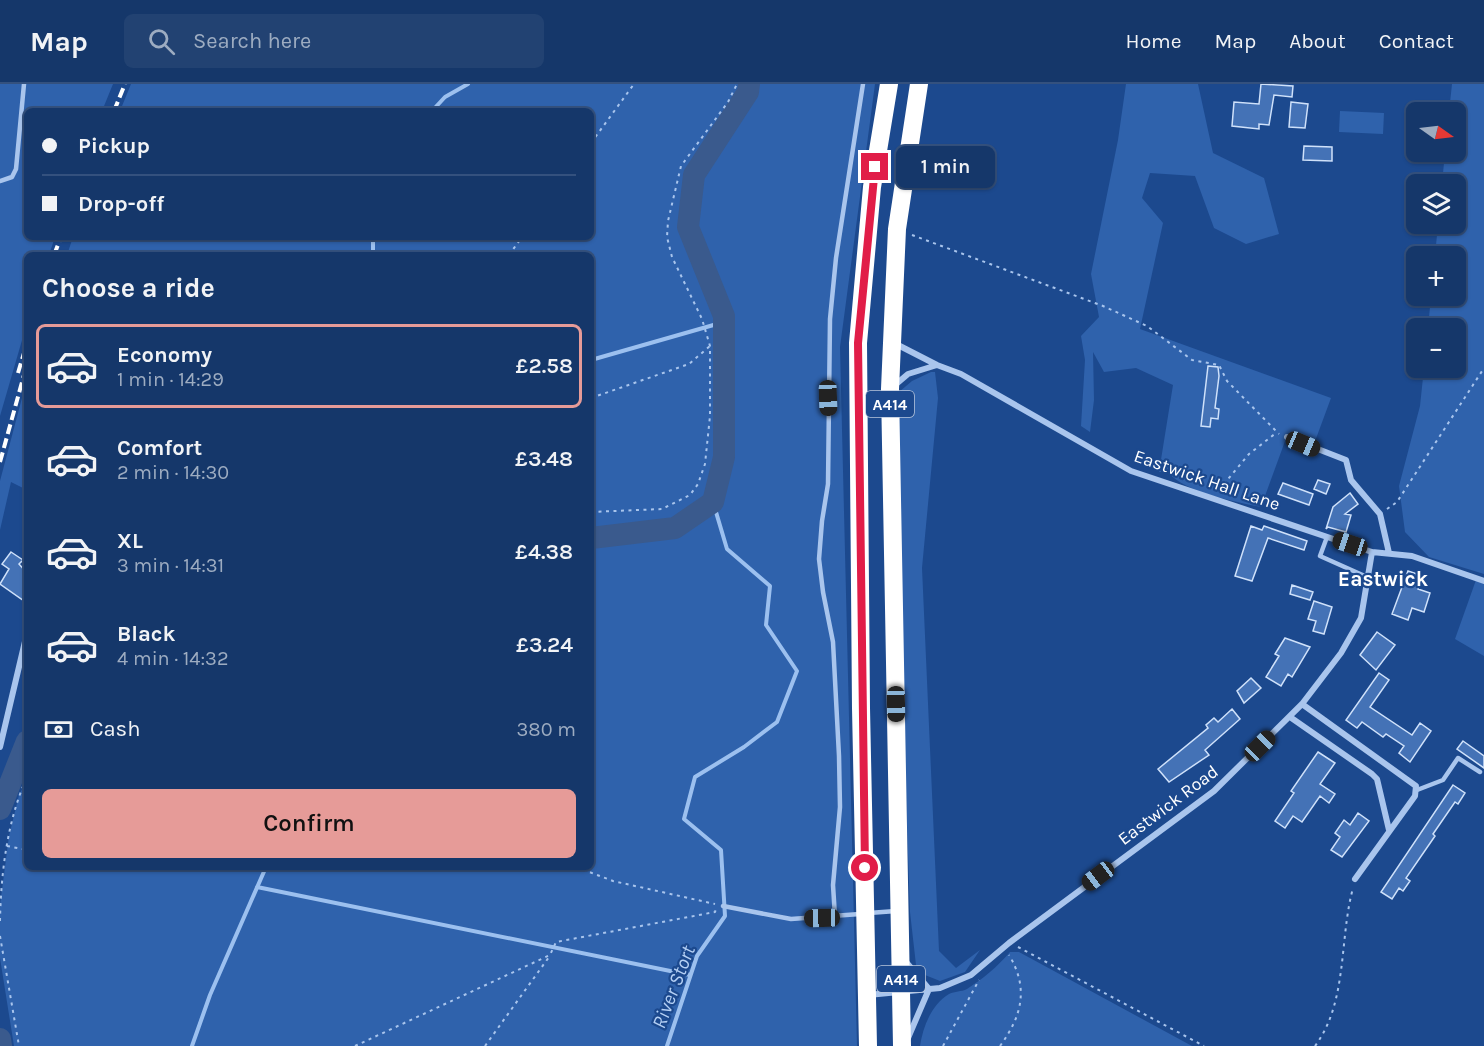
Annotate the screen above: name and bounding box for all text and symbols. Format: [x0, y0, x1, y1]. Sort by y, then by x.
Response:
search box [124, 14, 544, 68]
text: Map [30, 25, 88, 58]
icon: search [145, 25, 178, 58]
text: Search here [193, 28, 311, 54]
text: Home [1126, 29, 1182, 53]
text: Map [1215, 29, 1256, 53]
text: About [1289, 29, 1346, 53]
text: Contact [1379, 29, 1454, 53]
north arrow [1406, 102, 1466, 162]
map controls [1406, 102, 1466, 378]
text: Pickup [78, 133, 150, 159]
callout: 1 min [896, 146, 995, 188]
route end [861, 153, 888, 180]
text: 1 min [921, 155, 970, 178]
button: layers [1406, 174, 1466, 234]
text: Drop-off [78, 191, 164, 217]
button: + [1406, 246, 1466, 306]
text: Choose a ride [42, 272, 215, 304]
button: − [1406, 318, 1466, 378]
icon: car [45, 339, 99, 393]
text: Economy [117, 342, 212, 368]
text: £2.58 [516, 353, 573, 379]
text: 1 min · 14:29 [117, 368, 224, 391]
car [818, 380, 838, 416]
road number: A414 [866, 391, 914, 417]
car [1283, 429, 1323, 459]
icon: car [45, 432, 99, 486]
text: Comfort [117, 435, 202, 461]
street label: Eastwick Hall Lane [1131, 445, 1283, 515]
text: £3.48 [515, 446, 573, 472]
text: 2 min · 14:30 [117, 461, 229, 484]
icon: car [45, 525, 99, 579]
text: XL [117, 528, 143, 554]
car [1330, 530, 1370, 558]
text: £4.38 [515, 539, 573, 565]
text: 3 min · 14:31 [117, 554, 224, 577]
district label: Eastwick [1338, 567, 1429, 591]
icon: car [45, 618, 99, 672]
text: Black [117, 621, 176, 647]
text: £3.24 [516, 632, 573, 658]
text: 4 min · 14:32 [117, 647, 229, 670]
car [887, 686, 905, 722]
icon: cash [42, 713, 75, 746]
text: Cash [90, 716, 140, 742]
text: 380 m [517, 718, 576, 741]
car [1241, 727, 1279, 765]
street label: Eastwick Road [1114, 760, 1222, 850]
button: Confirm [42, 789, 576, 858]
route start [851, 854, 878, 881]
car [1078, 858, 1118, 894]
car [804, 909, 840, 927]
water label: River Stort [647, 942, 700, 1032]
road number: A414 [877, 966, 925, 992]

